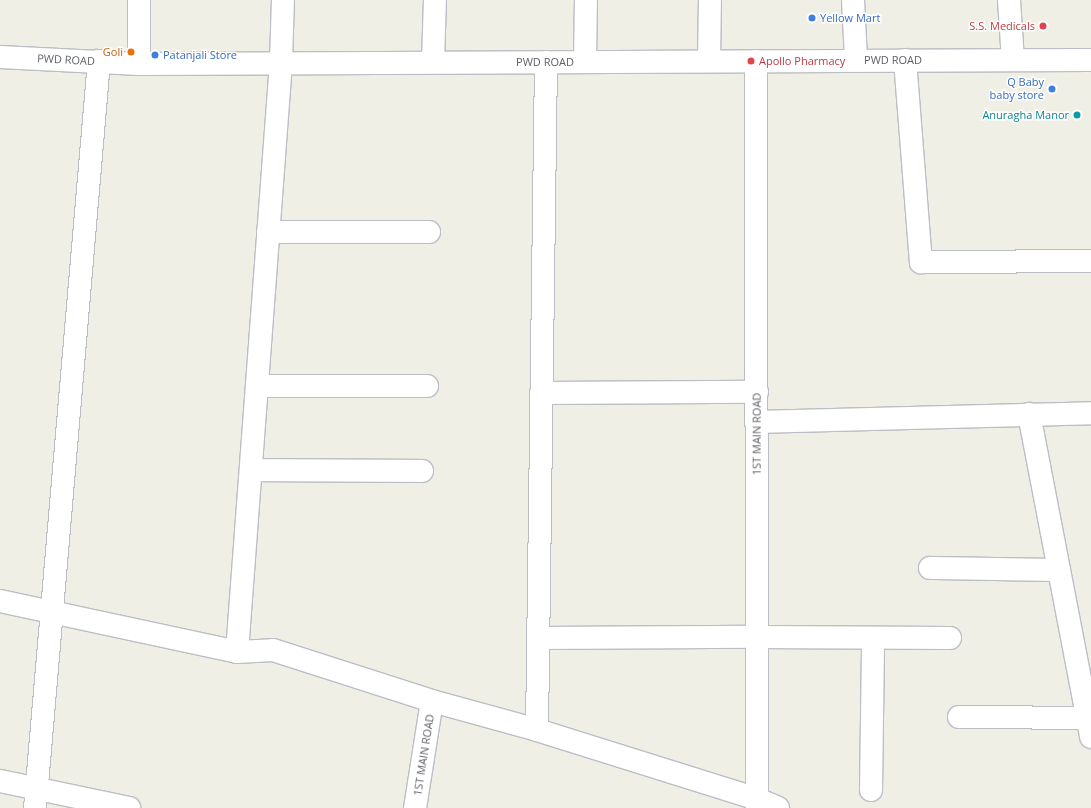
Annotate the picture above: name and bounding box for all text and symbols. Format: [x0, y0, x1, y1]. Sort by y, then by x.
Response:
place label: Yellow Mart [820, 11, 880, 25]
marker: Yellow Mart [807, 13, 817, 23]
place label: S.S. Medicals [969, 19, 1035, 33]
marker: S.S. Medicals [1038, 21, 1048, 31]
place label: Goli [103, 45, 123, 59]
marker: Goli [126, 47, 136, 57]
place label: Patanjali Store [163, 48, 237, 62]
marker: Patanjali Store [150, 50, 160, 60]
street label: PWD ROAD [37, 52, 95, 68]
street label: PWD ROAD [864, 53, 922, 67]
place label: Apollo Pharmacy [759, 54, 845, 68]
street label: PWD ROAD [516, 55, 574, 69]
marker: Apollo Pharmacy [746, 56, 756, 66]
place label: Q Baby baby store [990, 76, 1044, 102]
marker: Q Baby baby store [1047, 84, 1057, 94]
place label: Anuragha Manor [982, 108, 1069, 122]
marker: Anuragha Manor [1072, 110, 1082, 120]
street label: 1ST MAIN ROAD [750, 393, 764, 475]
street label: 1ST MAIN ROAD [411, 713, 437, 797]

